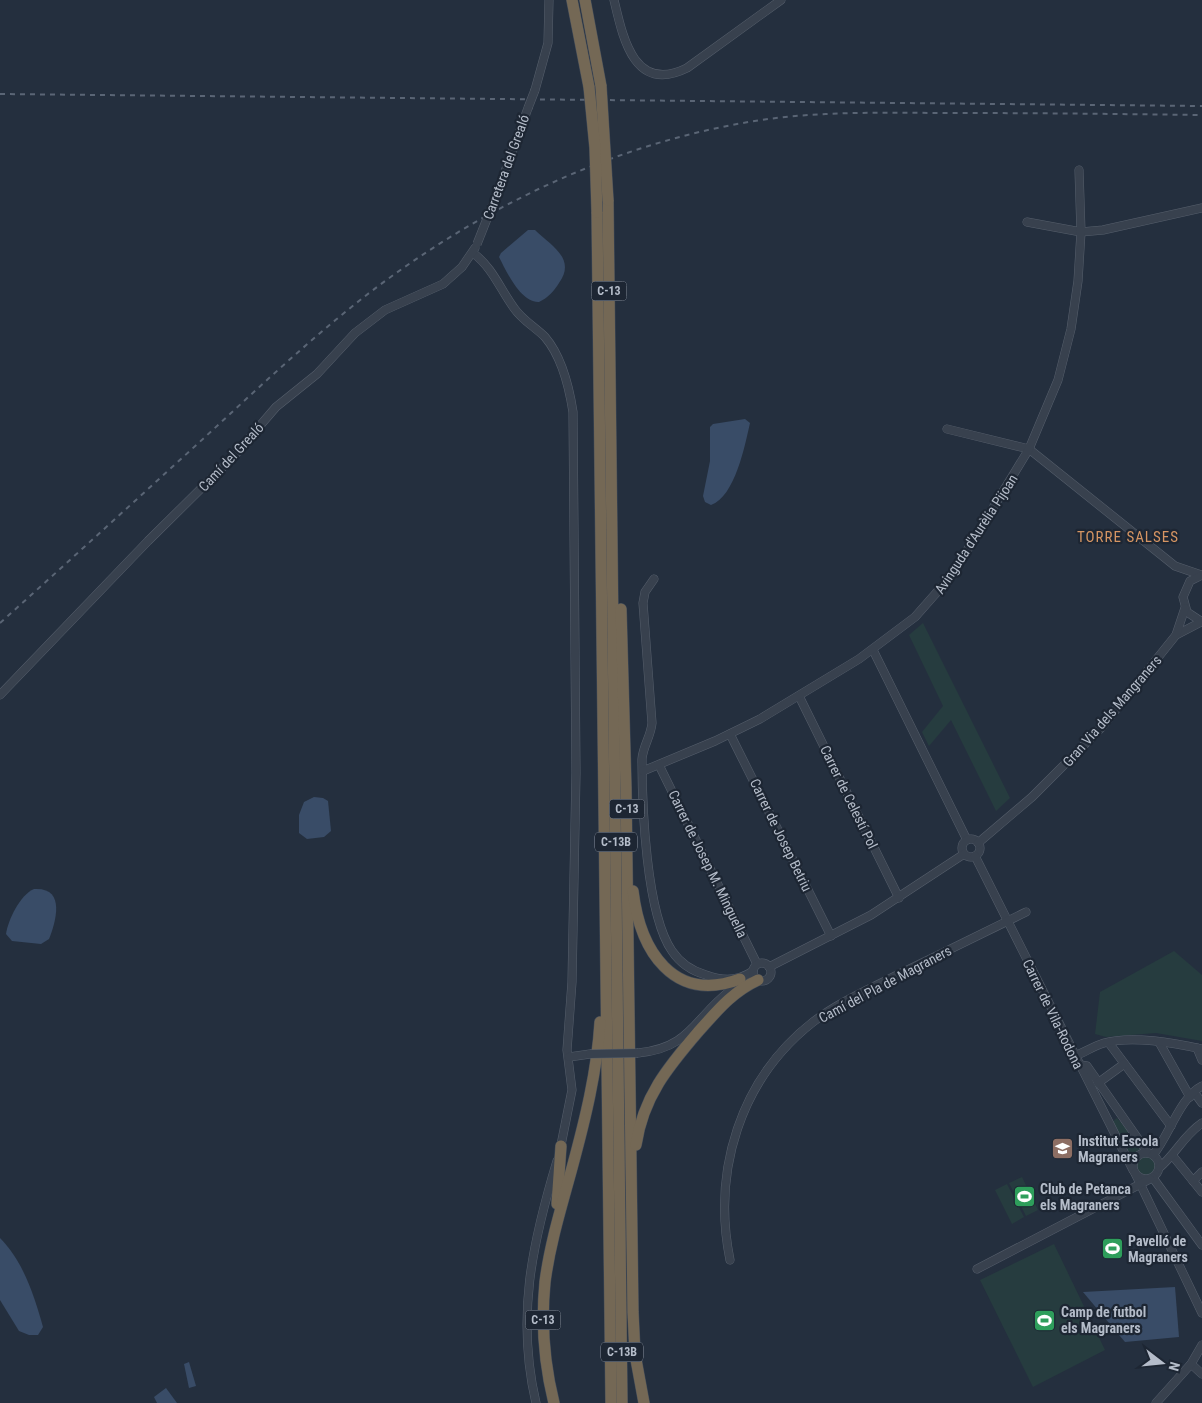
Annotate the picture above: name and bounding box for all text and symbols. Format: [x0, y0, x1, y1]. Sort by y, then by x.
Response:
street label: Carretera del Grealó [480, 113, 532, 221]
road number: C-13 [592, 282, 626, 300]
street label: Camí del Grealó [195, 420, 267, 494]
street label: Avinguda d'Aurèlia Pijoan [931, 471, 1021, 597]
district label: TORRE SALSES [1077, 528, 1179, 546]
street label: Gran Via dels Mangraners [1059, 652, 1165, 770]
street label: Carrer de Celestí Pol [817, 743, 881, 851]
street label: Carrer de Josep Betriu [747, 776, 815, 894]
street label: Carrer de Josep M. Minguella [665, 788, 751, 940]
road number: C-13 [610, 800, 644, 819]
road number: C-13B [595, 832, 637, 852]
street label: Camí del Pla de Magraners [816, 942, 954, 1026]
street label: Carrer de Vila-Rodona [1019, 956, 1087, 1072]
place label: Institut Escola Magraners [1078, 1133, 1159, 1165]
school or university icon: Institut Escola Magraners [1050, 1137, 1074, 1161]
place label: Club de Petanca els Magraners [1040, 1181, 1131, 1213]
sports icon: Club de Petanca els Magraners [1012, 1185, 1036, 1209]
place label: Pavelló de Magraners [1128, 1233, 1188, 1265]
sports icon: Pavelló de Magraners [1100, 1237, 1124, 1261]
place label: Camp de futbol els Magraners [1061, 1304, 1146, 1336]
sports icon: Camp de futbol els Magraners [1033, 1308, 1057, 1332]
road number: C-13 [526, 1310, 560, 1330]
north arrow [1137, 1338, 1187, 1388]
road number: C-13B [601, 1342, 643, 1361]
text: N [1166, 1360, 1183, 1373]

